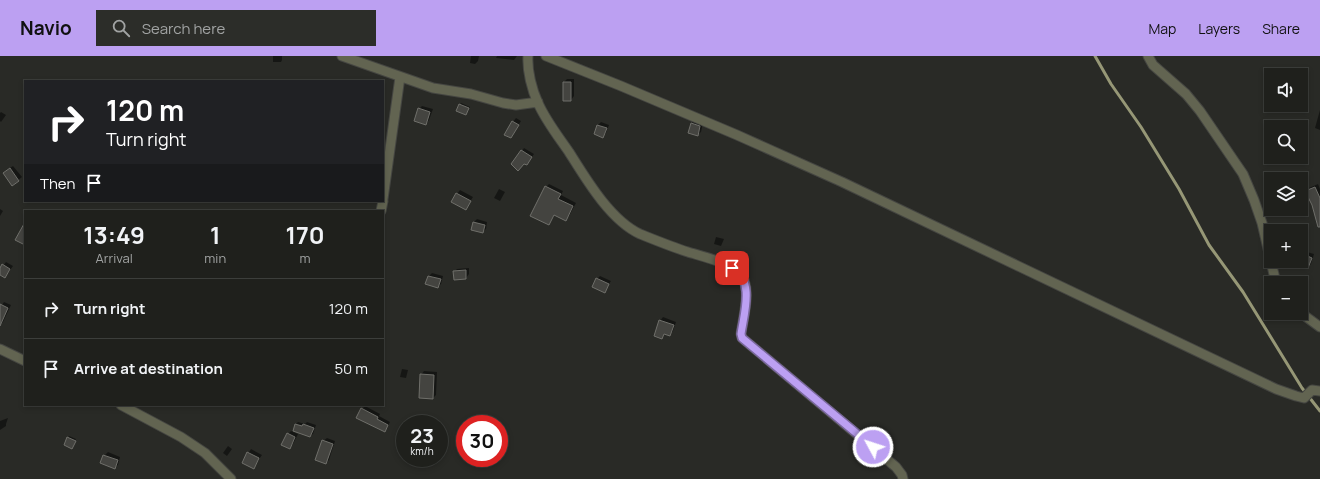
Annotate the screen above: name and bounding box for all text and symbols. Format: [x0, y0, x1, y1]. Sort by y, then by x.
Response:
search box [96, 10, 376, 46]
text: Navio [20, 15, 72, 41]
icon: search [110, 17, 132, 39]
text: Search here [142, 18, 225, 39]
text: Map [1148, 19, 1176, 38]
text: Layers [1198, 19, 1240, 38]
text: Share [1262, 19, 1300, 38]
map controls [1264, 68, 1308, 320]
button: sound [1264, 68, 1308, 112]
text: 120 m [106, 91, 184, 129]
icon: right [40, 96, 92, 148]
button: search [1264, 120, 1308, 164]
text: Turn right [106, 127, 187, 151]
icon: arrive [83, 172, 105, 194]
button: layers [1264, 172, 1308, 216]
text: Then [40, 173, 75, 194]
text: 13:49 [83, 218, 145, 251]
text: 1 [210, 218, 220, 251]
text: 170 [285, 218, 325, 251]
button: + [1264, 224, 1308, 268]
text: Arrival [96, 249, 133, 267]
text: min [204, 249, 226, 267]
text: m [300, 249, 311, 267]
pin [715, 251, 749, 285]
icon: arrive [721, 257, 743, 279]
button: − [1264, 276, 1308, 320]
icon: right [40, 298, 62, 320]
text: Turn right [74, 298, 145, 319]
text: 120 m [329, 298, 368, 319]
icon: arrive [40, 358, 62, 380]
text: Arrive at destination [74, 358, 223, 379]
text: 50 m [334, 358, 368, 379]
speed limit sign: 30 [456, 415, 508, 467]
text: 23 [410, 422, 434, 449]
position arrow [852, 426, 894, 468]
text: km/h [410, 444, 434, 458]

